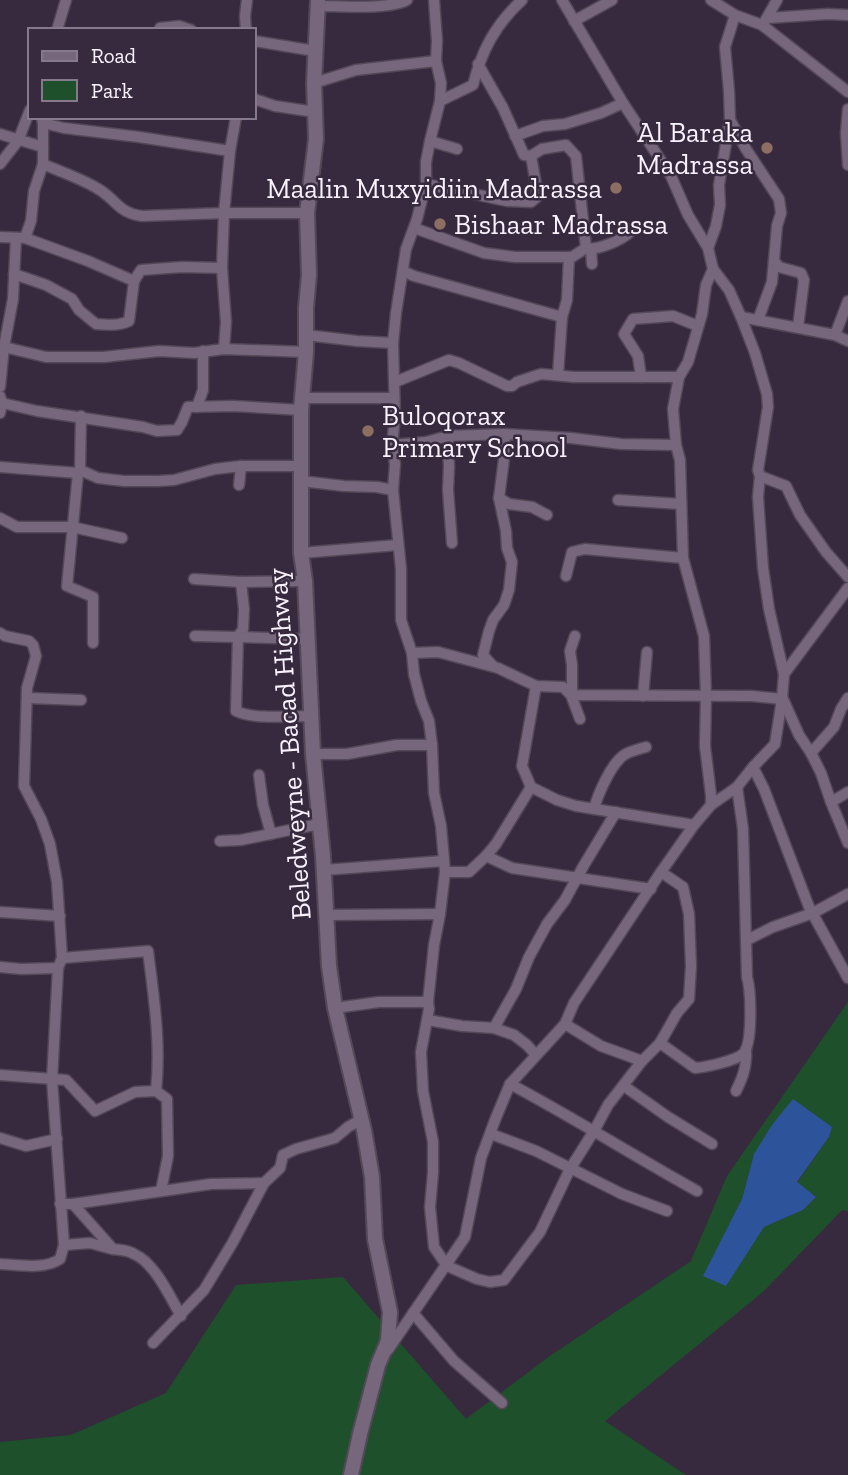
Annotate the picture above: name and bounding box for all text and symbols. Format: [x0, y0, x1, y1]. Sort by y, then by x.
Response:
legend [28, 28, 256, 119]
text: Road [91, 43, 137, 68]
text: Park [91, 78, 133, 103]
place label: Al Baraka Madrassa [636, 116, 753, 181]
marker: Al Baraka Madrassa [759, 140, 775, 156]
place label: Maalin Muxyidiin Madrassa [266, 172, 602, 205]
marker: Maalin Muxyidiin Madrassa [608, 180, 624, 196]
place label: Bishaar Madrassa [454, 208, 669, 241]
marker: Bishaar Madrassa [432, 216, 448, 232]
place label: Buloqorax Primary School [382, 399, 567, 464]
marker: Buloqorax Primary School [360, 423, 376, 439]
street label: Beledweyne - Bacad Highway [260, 566, 318, 921]

